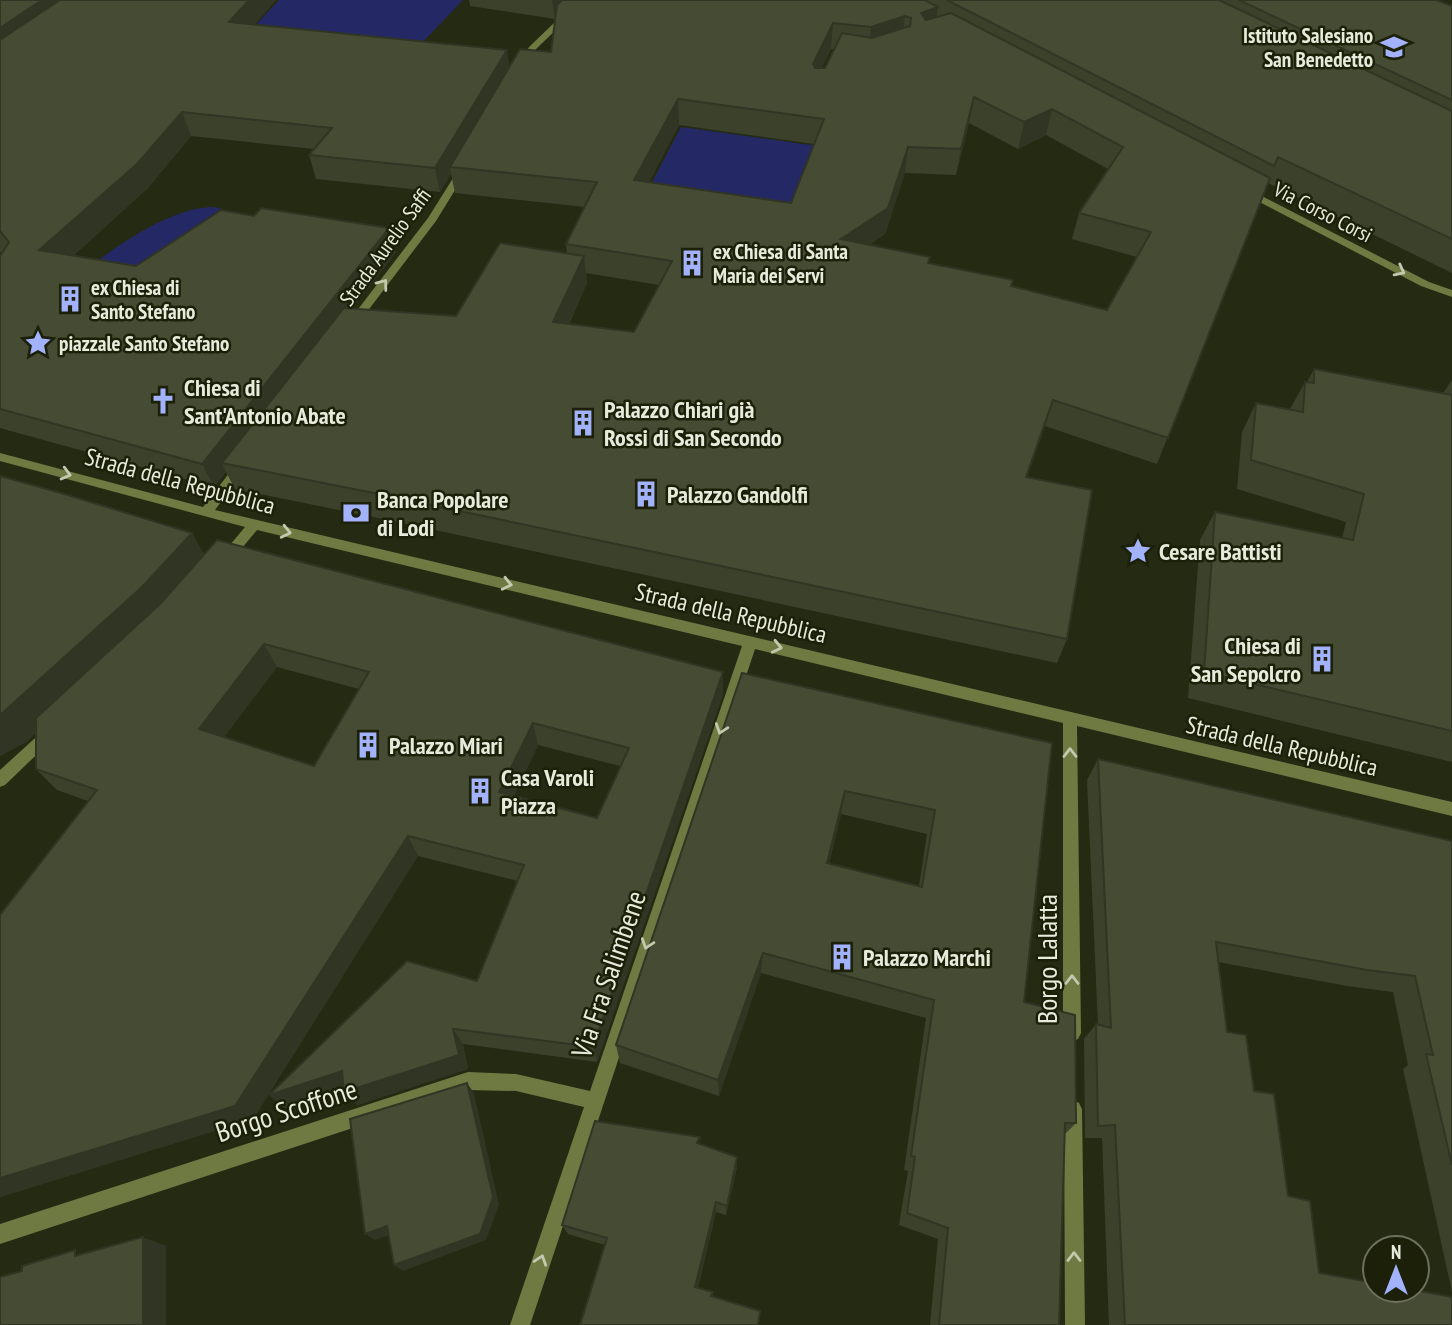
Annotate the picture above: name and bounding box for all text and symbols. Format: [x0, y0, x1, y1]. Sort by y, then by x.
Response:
place label: Istituto Salesiano San Benedetto [1243, 22, 1373, 73]
school or university icon: Istituto Salesiano San Benedetto [1379, 32, 1409, 62]
street label: Via Corso Corsi [1268, 175, 1377, 248]
street label: Strada Aurelio Saffi [333, 183, 437, 311]
place label: ex Chiesa di Santa Maria dei Servi [713, 238, 848, 289]
building icon: ex Chiesa di Santa Maria dei Servi [677, 248, 707, 278]
one-way arrow [1393, 262, 1405, 276]
place label: ex Chiesa di Santo Stefano [91, 274, 195, 325]
one-way arrow [375, 279, 388, 292]
building icon: ex Chiesa di Santo Stefano [55, 284, 85, 314]
place icon: piazzale Santo Stefano [23, 328, 53, 358]
place label: piazzale Santo Stefano [59, 330, 229, 357]
place label: Chiesa di Sant'Antonio Abate [184, 372, 346, 431]
church icon: Chiesa di Sant'Antonio Abate [148, 386, 178, 416]
place label: Palazzo Chiari già Rossi di San Secondo [604, 394, 782, 453]
building icon: Palazzo Chiari già Rossi di San Secondo [568, 408, 598, 438]
street label: Strada della Repubblica [82, 441, 278, 521]
one-way arrow [60, 466, 72, 480]
building icon: Palazzo Gandolfi [631, 479, 661, 509]
place label: Palazzo Gandolfi [667, 479, 808, 510]
place label: Banca Popolare di Lodi [377, 484, 509, 543]
bank icon: Banca Popolare di Lodi [341, 498, 371, 528]
one-way arrow [280, 524, 292, 538]
place icon: Cesare Battisti [1123, 536, 1153, 566]
place label: Cesare Battisti [1159, 536, 1282, 567]
one-way arrow [501, 576, 513, 590]
street label: Strada della Repubblica [632, 576, 830, 650]
place label: Chiesa di San Sepolcro [1191, 630, 1301, 689]
one-way arrow [771, 639, 783, 653]
building icon: Chiesa di San Sepolcro [1307, 644, 1337, 674]
street label: Strada della Repubblica [1183, 709, 1381, 783]
one-way arrow [715, 722, 729, 735]
building icon: Palazzo Miari [353, 730, 383, 760]
place label: Palazzo Miari [389, 730, 503, 761]
one-way arrow [1062, 747, 1078, 758]
place label: Casa Varoli Piazza [501, 762, 594, 821]
building icon: Casa Varoli Piazza [465, 776, 495, 806]
street label: Via Fra Salimbene [562, 886, 654, 1063]
street label: Borgo Lalatta [1028, 894, 1065, 1024]
one-way arrow [641, 938, 655, 950]
building icon: Palazzo Marchi [827, 942, 857, 972]
place label: Palazzo Marchi [863, 942, 991, 973]
one-way arrow [1064, 975, 1080, 985]
street label: Borgo Scoffone [211, 1070, 361, 1150]
north arrow [1361, 1234, 1431, 1304]
text: N [1391, 1240, 1401, 1264]
one-way arrow [1066, 1251, 1082, 1262]
one-way arrow [533, 1255, 548, 1267]

